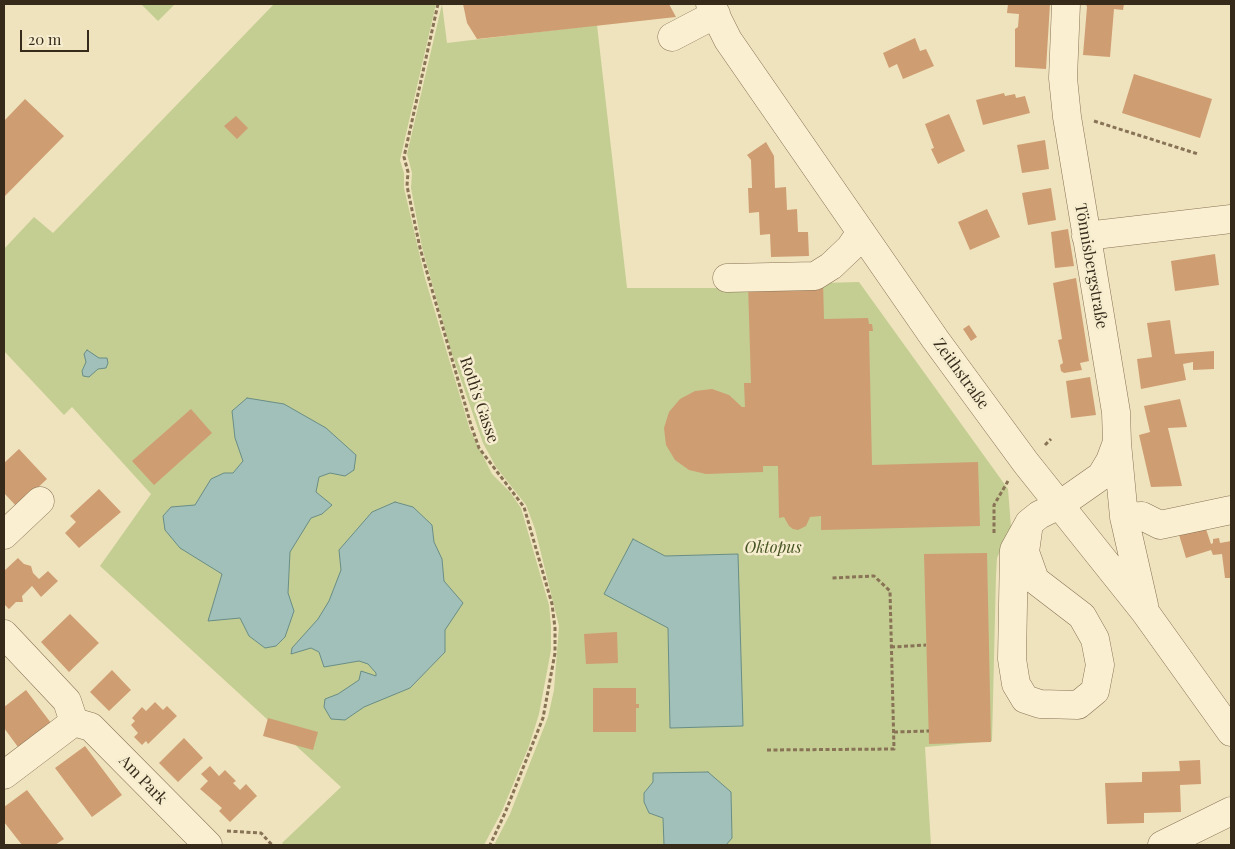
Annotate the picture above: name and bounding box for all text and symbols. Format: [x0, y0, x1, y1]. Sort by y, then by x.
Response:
scale bar [22, 20, 91, 52]
text: 20 m [28, 29, 61, 49]
street label: Tönnisbergstraße [1071, 202, 1111, 330]
street label: Zeithstraße [929, 335, 993, 413]
street label: Roth's Gasse [455, 355, 503, 445]
park label: Oktopus [744, 538, 802, 558]
street label: Am Park [115, 751, 171, 809]

